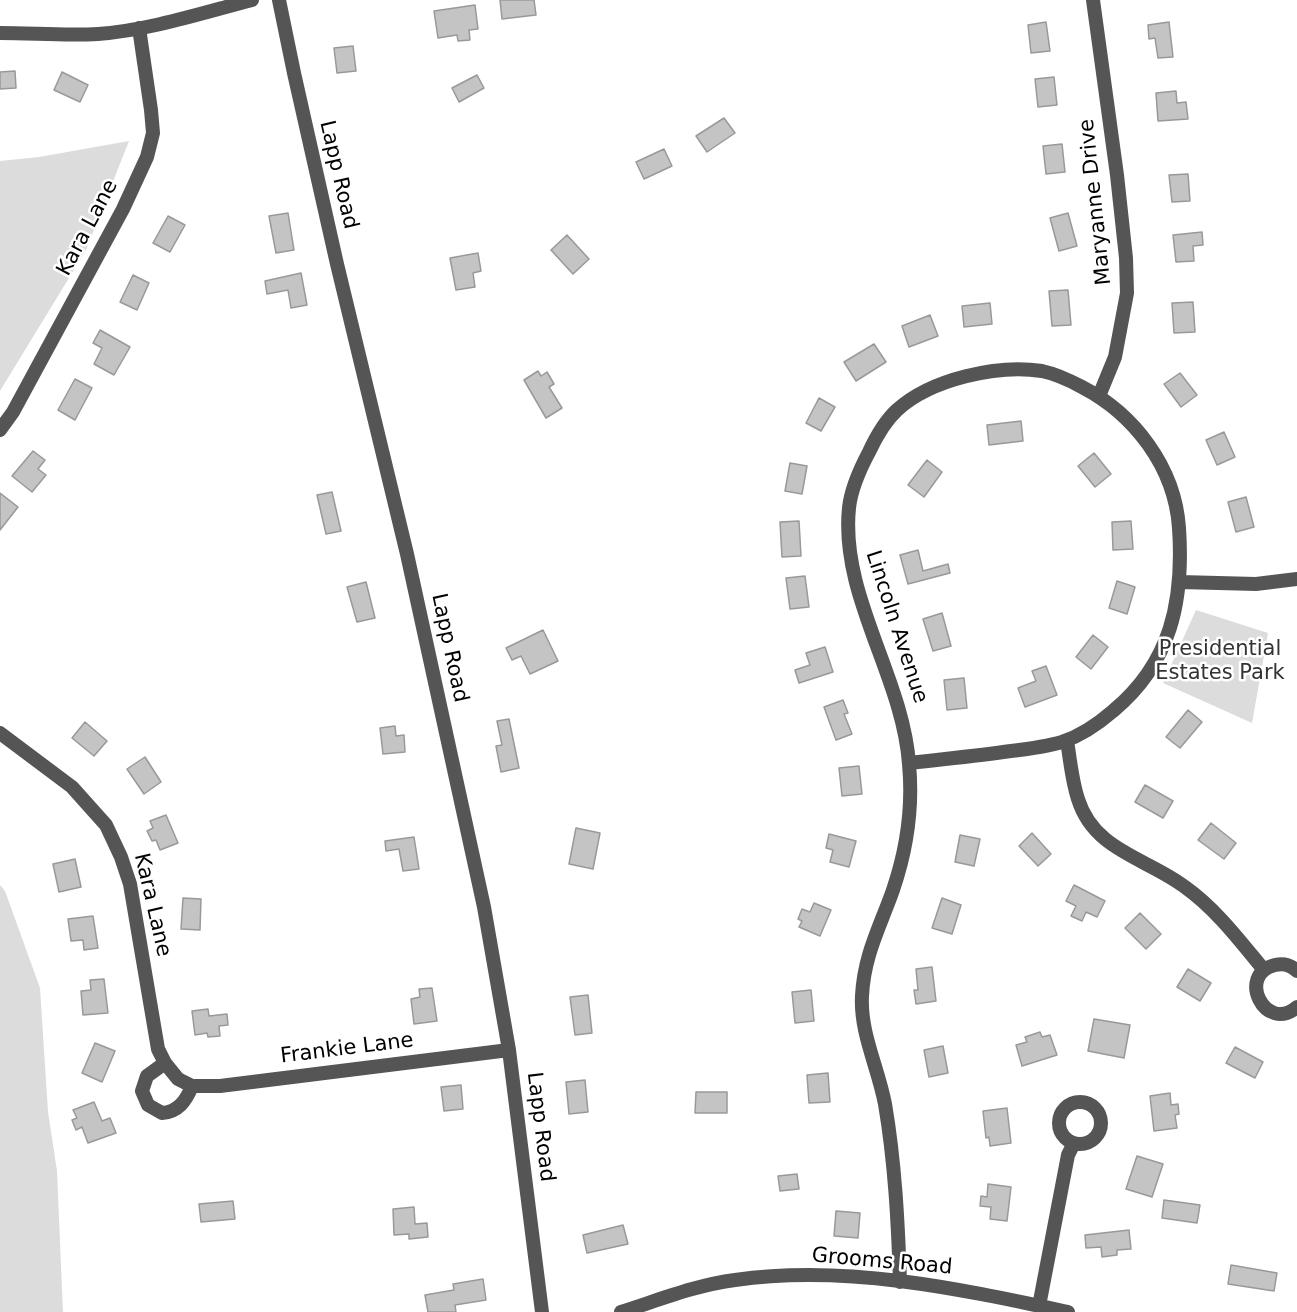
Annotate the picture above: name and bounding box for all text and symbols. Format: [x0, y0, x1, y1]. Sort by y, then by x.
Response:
street label: Lapp Road [313, 118, 363, 232]
street label: Maryanne Drive [1075, 118, 1117, 286]
street label: Kara Lane [52, 176, 124, 280]
street label: Lincoln Avenue [859, 547, 933, 707]
street label: Lapp Road [425, 591, 473, 705]
park label: Presidential Estates Park [1155, 637, 1285, 687]
street label: Kara Lane [128, 851, 176, 959]
street label: Frankie Lane [279, 1028, 415, 1070]
street label: Lapp Road [521, 1071, 559, 1183]
street label: Grooms Road [811, 1243, 953, 1281]

